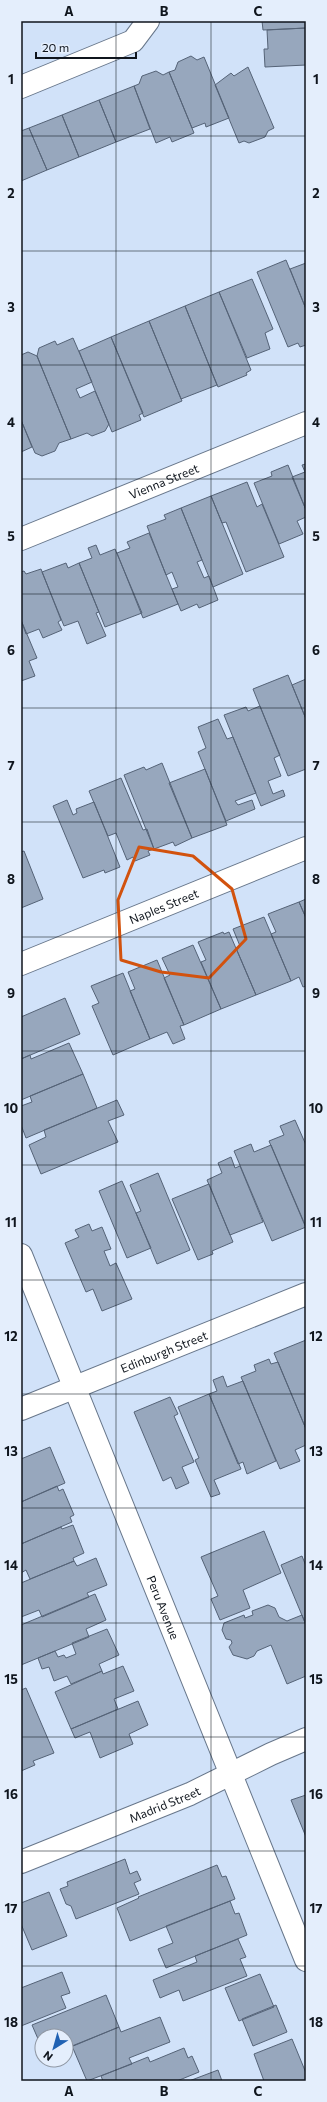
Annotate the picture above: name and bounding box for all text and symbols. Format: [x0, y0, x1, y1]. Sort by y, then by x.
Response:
text: A [64, 3, 74, 19]
text: B [160, 3, 169, 19]
text: C [254, 3, 263, 19]
scale bar [36, 34, 136, 60]
text: 20 m [42, 40, 69, 54]
text: 1 [8, 71, 14, 87]
text: 1 [313, 71, 319, 87]
text: 2 [7, 185, 15, 201]
text: 2 [312, 185, 320, 201]
text: 3 [7, 299, 15, 315]
text: 3 [312, 299, 320, 315]
text: 4 [7, 414, 15, 430]
text: 4 [312, 414, 320, 430]
street label: Vienna Street [127, 460, 201, 501]
text: 5 [7, 528, 15, 544]
text: 5 [312, 528, 320, 544]
text: 6 [7, 642, 15, 658]
text: 6 [312, 642, 320, 658]
text: 7 [7, 757, 15, 773]
text: 7 [312, 757, 320, 773]
text: 8 [7, 871, 15, 887]
text: 8 [312, 871, 320, 887]
street label: Naples Street [127, 886, 200, 926]
text: 9 [7, 985, 15, 1001]
text: 9 [312, 985, 320, 1001]
text: 10 [4, 1100, 19, 1116]
text: 10 [309, 1100, 324, 1116]
text: 11 [5, 1214, 17, 1230]
text: 11 [310, 1214, 322, 1230]
text: 12 [4, 1328, 18, 1344]
street label: Edinburgh Street [118, 1328, 209, 1375]
text: 12 [309, 1328, 323, 1344]
text: 13 [4, 1443, 18, 1459]
text: 13 [309, 1443, 323, 1459]
text: 14 [4, 1557, 18, 1573]
text: 14 [309, 1557, 323, 1573]
street label: Peru Avenue [144, 1573, 183, 1641]
text: 15 [4, 1671, 18, 1687]
text: 15 [309, 1671, 323, 1687]
street label: Madrid Street [127, 1783, 203, 1825]
text: 16 [4, 1786, 18, 1802]
text: 16 [309, 1786, 323, 1802]
text: 17 [4, 1900, 18, 1916]
text: 17 [309, 1900, 323, 1916]
text: 18 [4, 2014, 18, 2030]
text: 18 [309, 2014, 323, 2030]
north arrow [34, 2028, 74, 2068]
text: N [40, 2049, 55, 2064]
text: A [64, 2083, 74, 2099]
text: B [160, 2083, 169, 2099]
text: C [254, 2083, 263, 2099]

